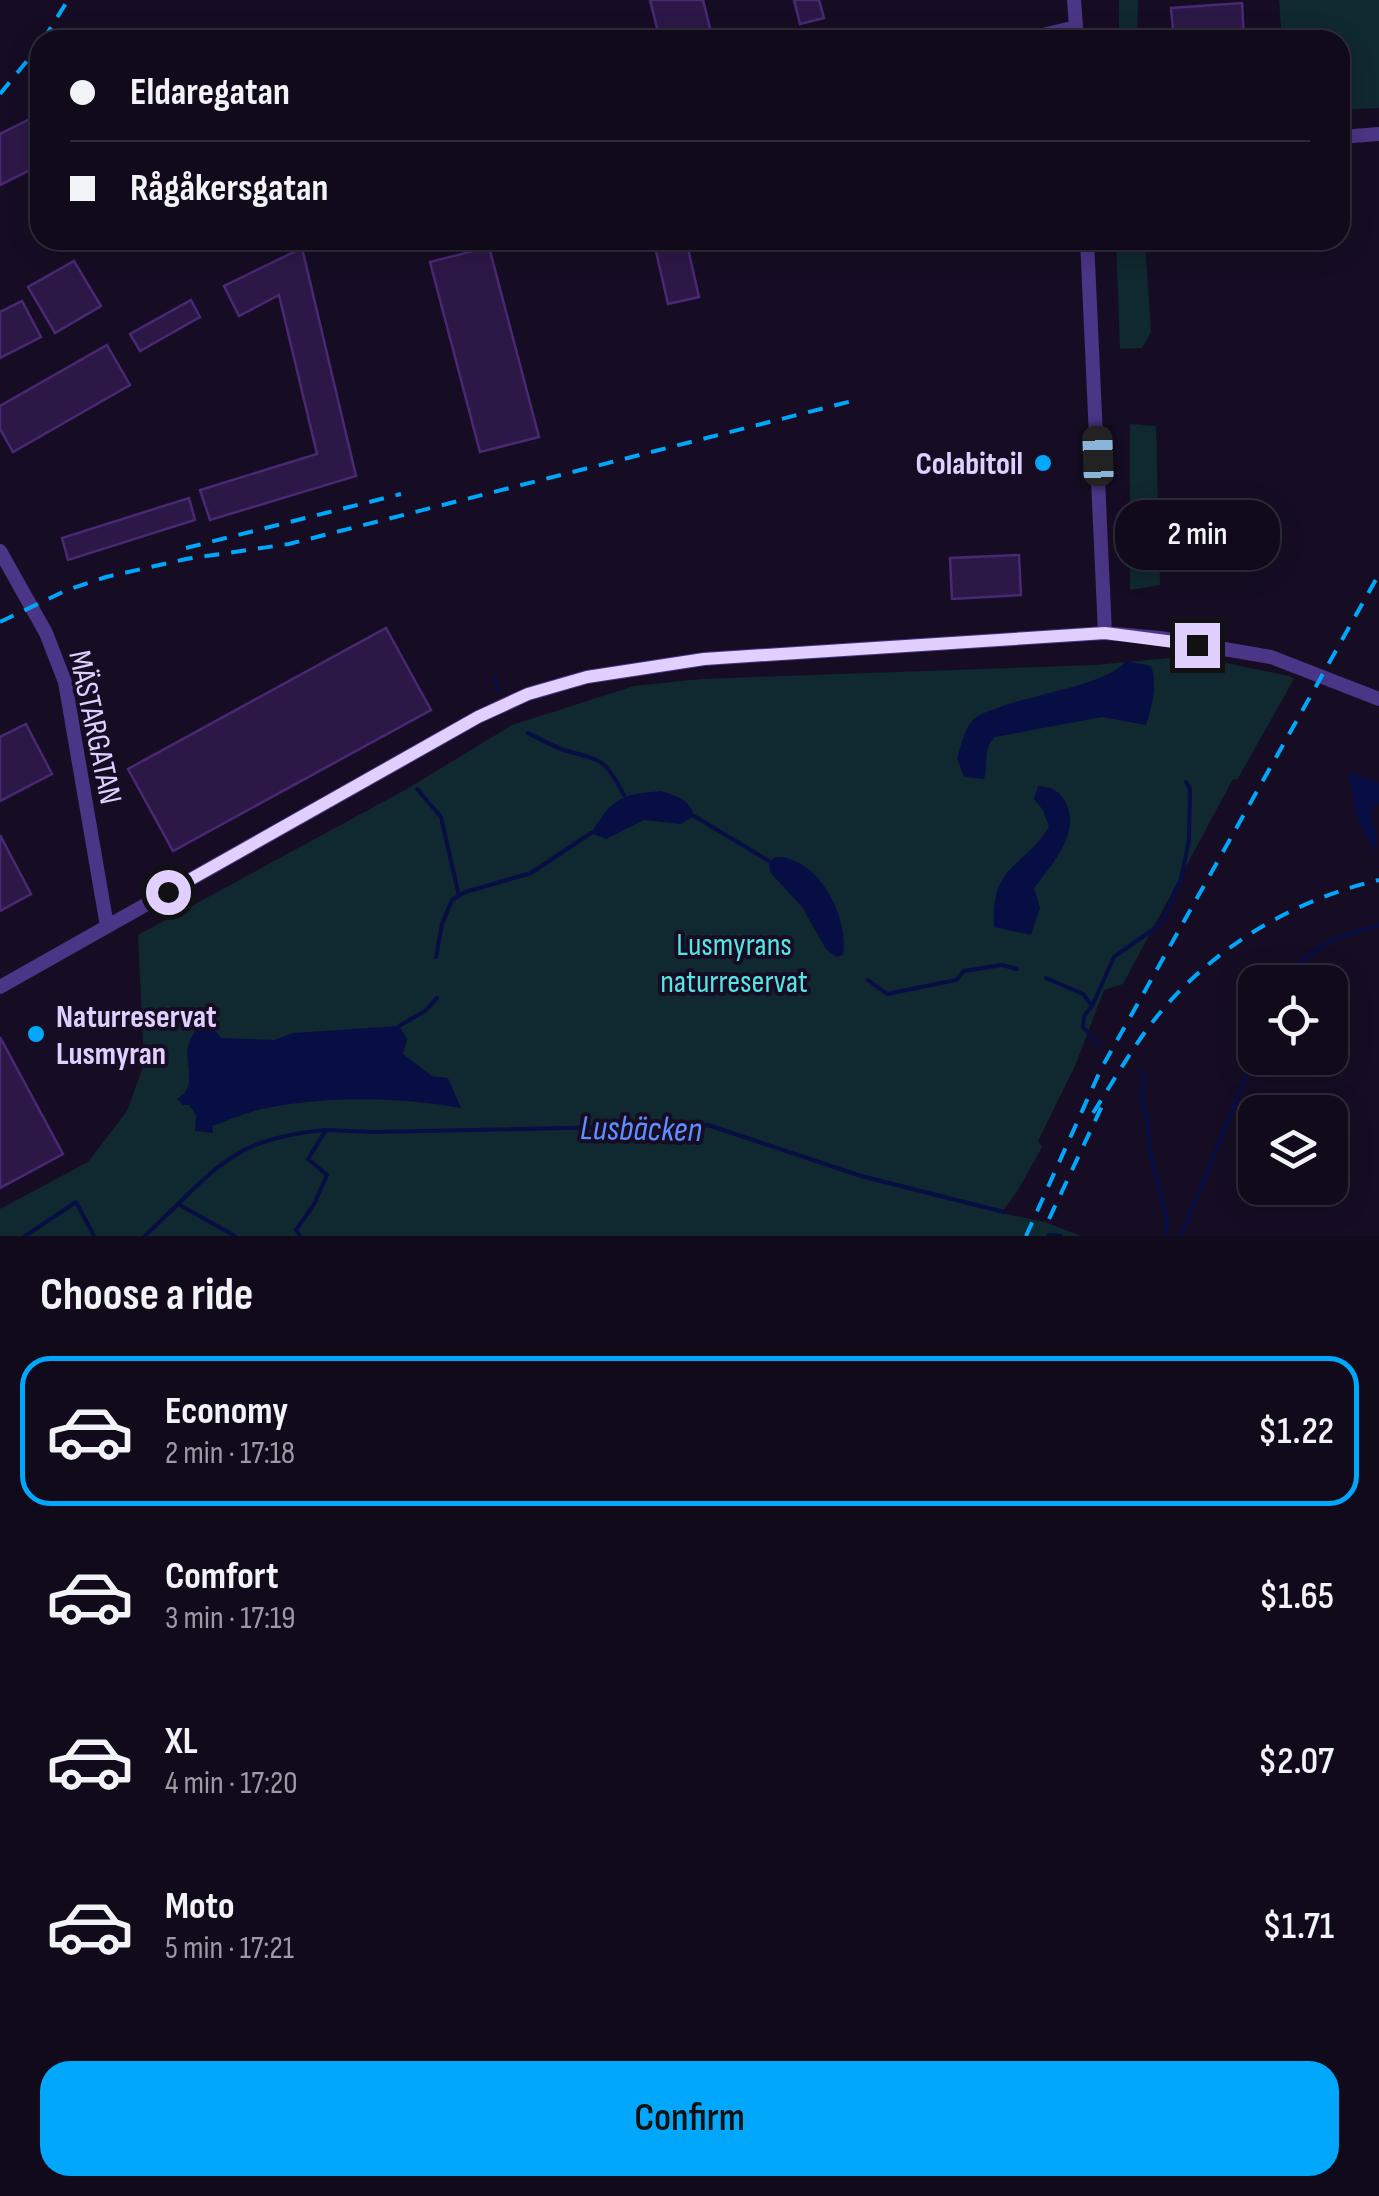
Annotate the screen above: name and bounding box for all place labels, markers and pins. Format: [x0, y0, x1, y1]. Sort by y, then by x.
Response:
place label: Colabitoil [916, 445, 1023, 484]
marker: Colabitoil [1032, 452, 1054, 474]
place label: Naturreservat Lusmyran [56, 998, 217, 1074]
marker: Naturreservat Lusmyran [25, 1023, 47, 1045]

